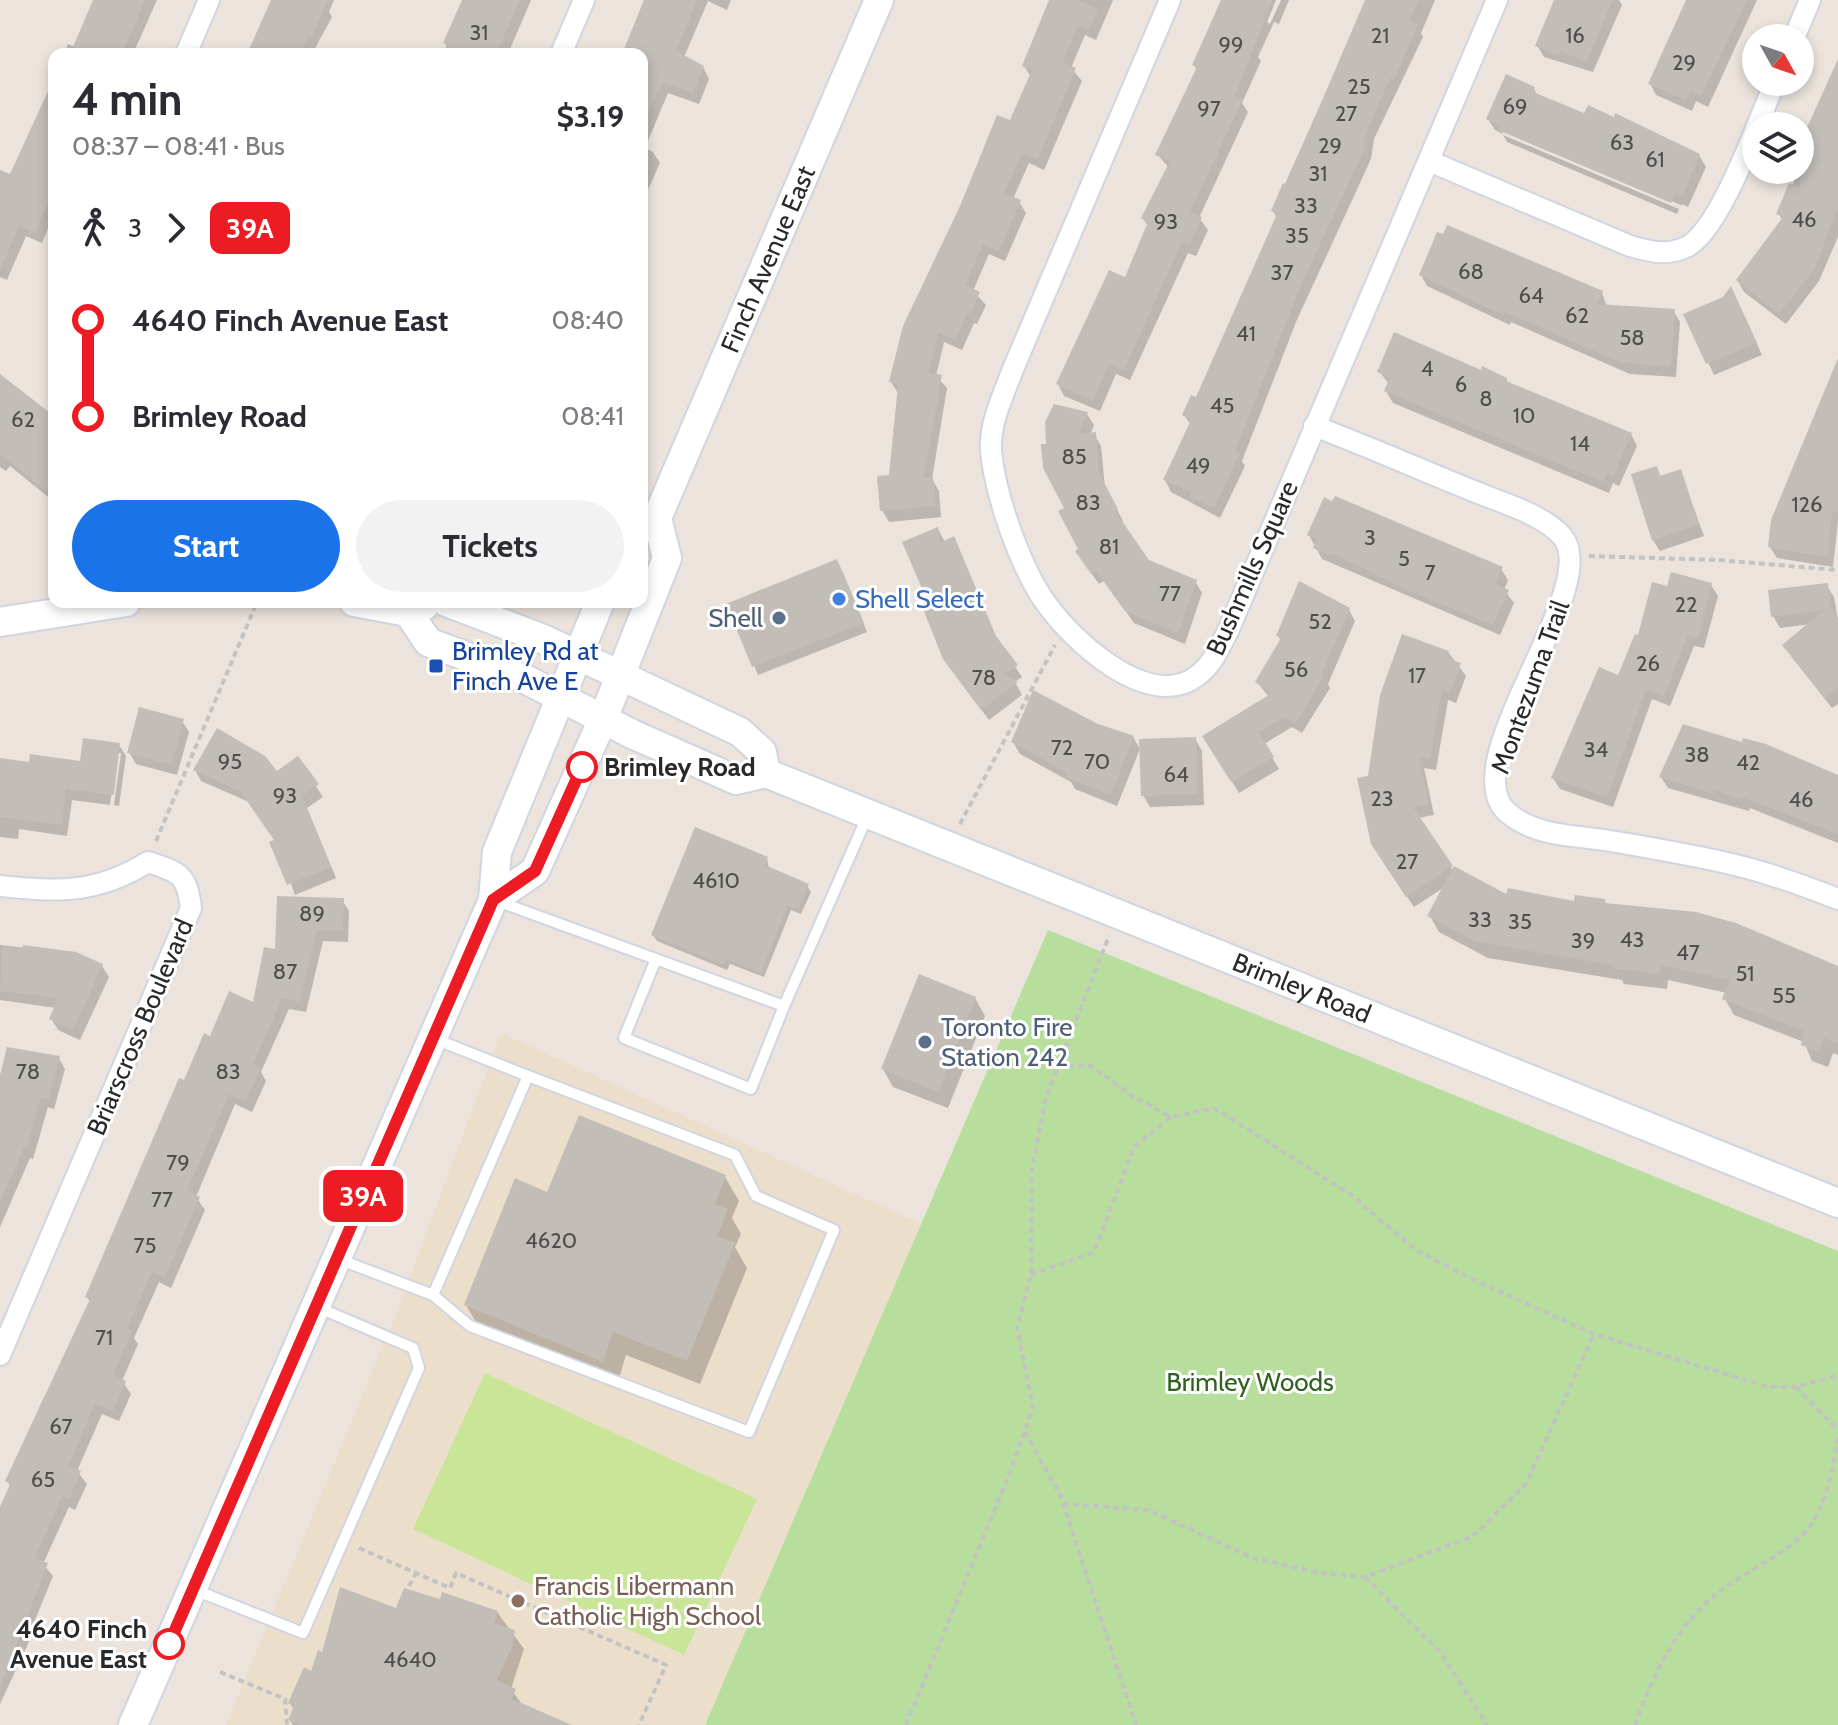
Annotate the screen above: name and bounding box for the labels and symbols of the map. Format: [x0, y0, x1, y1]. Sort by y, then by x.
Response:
house number: 31 [469, 19, 489, 46]
house number: 21 [1371, 22, 1389, 49]
house number: 16 [1565, 22, 1585, 49]
north arrow [1742, 24, 1814, 96]
house number: 99 [1219, 31, 1244, 58]
house number: 29 [1672, 49, 1696, 76]
house number: 25 [1347, 73, 1371, 100]
house number: 69 [1503, 93, 1528, 120]
house number: 97 [1197, 95, 1221, 122]
house number: 27 [1335, 100, 1357, 127]
house number: 63 [1610, 129, 1634, 156]
house number: 29 [1318, 132, 1342, 159]
house number: 61 [1645, 146, 1665, 173]
house number: 31 [1308, 160, 1328, 187]
street label: Finch Avenue East [714, 161, 822, 358]
house number: 33 [1294, 192, 1318, 219]
house number: 46 [1791, 206, 1817, 233]
house number: 93 [1154, 208, 1178, 235]
house number: 35 [1285, 222, 1309, 249]
house number: 68 [1458, 258, 1484, 285]
house number: 37 [1271, 259, 1293, 286]
house number: 64 [1518, 282, 1544, 309]
house number: 62 [1565, 302, 1589, 329]
house number: 41 [1236, 320, 1256, 347]
house number: 58 [1619, 324, 1645, 351]
house number: 4 [1421, 355, 1434, 382]
house number: 6 [1455, 371, 1467, 398]
house number: 8 [1479, 385, 1493, 412]
house number: 45 [1210, 392, 1234, 419]
house number: 10 [1513, 402, 1535, 429]
house number: 62 [11, 406, 35, 433]
house number: 14 [1570, 430, 1590, 457]
house number: 85 [1061, 443, 1087, 470]
house number: 49 [1185, 452, 1211, 479]
street label: Bushmills Square [1199, 476, 1305, 660]
house number: 83 [1075, 489, 1101, 516]
house number: 126 [1791, 491, 1823, 518]
house number: 3 [1364, 524, 1376, 551]
house number: 81 [1099, 533, 1119, 560]
house number: 5 [1398, 545, 1410, 572]
house number: 7 [1424, 559, 1436, 586]
house number: 77 [1159, 580, 1181, 607]
place label: Shell Select [855, 583, 984, 615]
marker: Shell Select [830, 590, 848, 608]
house number: 22 [1674, 591, 1698, 618]
street label: Montezuma Trail [1484, 596, 1576, 778]
place label: Shell [708, 602, 763, 634]
house number: 52 [1308, 608, 1332, 635]
marker: Shell [770, 609, 788, 627]
place label: Brimley Rd at Finch Ave E [452, 635, 599, 697]
house number: 26 [1636, 650, 1660, 677]
house number: 56 [1284, 656, 1308, 683]
marker: Brimley Rd at Finch Ave E [427, 657, 445, 675]
house number: 17 [1408, 662, 1426, 689]
house number: 78 [972, 664, 996, 691]
house number: 72 [1051, 734, 1073, 761]
house number: 34 [1584, 736, 1609, 763]
house number: 38 [1684, 741, 1710, 768]
house number: 95 [218, 748, 242, 775]
house number: 70 [1084, 748, 1110, 775]
house number: 42 [1736, 749, 1760, 776]
place label: Brimley Road [604, 751, 756, 783]
marker: Brimley Road [567, 752, 597, 782]
house number: 64 [1163, 761, 1189, 788]
house number: 93 [273, 782, 297, 809]
house number: 23 [1370, 785, 1394, 812]
house number: 46 [1788, 786, 1814, 813]
house number: 27 [1396, 848, 1418, 875]
house number: 4610 [692, 867, 740, 894]
house number: 89 [299, 900, 325, 927]
house number: 33 [1468, 906, 1492, 933]
house number: 35 [1508, 908, 1532, 935]
street label: Briarscross Boulevard [80, 914, 200, 1140]
house number: 43 [1620, 926, 1644, 953]
house number: 39 [1571, 927, 1595, 954]
house number: 47 [1676, 939, 1700, 966]
street label: Brimley Road [1228, 946, 1376, 1030]
house number: 87 [273, 958, 297, 985]
house number: 51 [1735, 960, 1755, 987]
house number: 55 [1772, 982, 1796, 1009]
place label: Toronto Fire Station 242 [941, 1011, 1073, 1073]
marker: Toronto Fire Station 242 [916, 1033, 934, 1051]
house number: 78 [16, 1058, 40, 1085]
house number: 83 [215, 1058, 241, 1085]
house number: 79 [166, 1149, 190, 1176]
line badge: 39A [317, 1170, 409, 1222]
house number: 77 [151, 1186, 173, 1213]
house number: 4620 [525, 1227, 577, 1254]
house number: 75 [134, 1232, 156, 1259]
house number: 71 [95, 1324, 113, 1351]
park label: Brimley Woods [1166, 1366, 1334, 1398]
house number: 67 [49, 1413, 73, 1440]
house number: 65 [31, 1466, 55, 1493]
place label: Francis Libermann Catholic High School [534, 1570, 761, 1632]
marker: Francis Libermann Catholic High School [509, 1592, 527, 1610]
place label: 4640 Finch Avenue East [10, 1613, 147, 1675]
marker: 4640 Finch Avenue East [154, 1629, 184, 1659]
house number: 4640 [383, 1646, 437, 1673]

